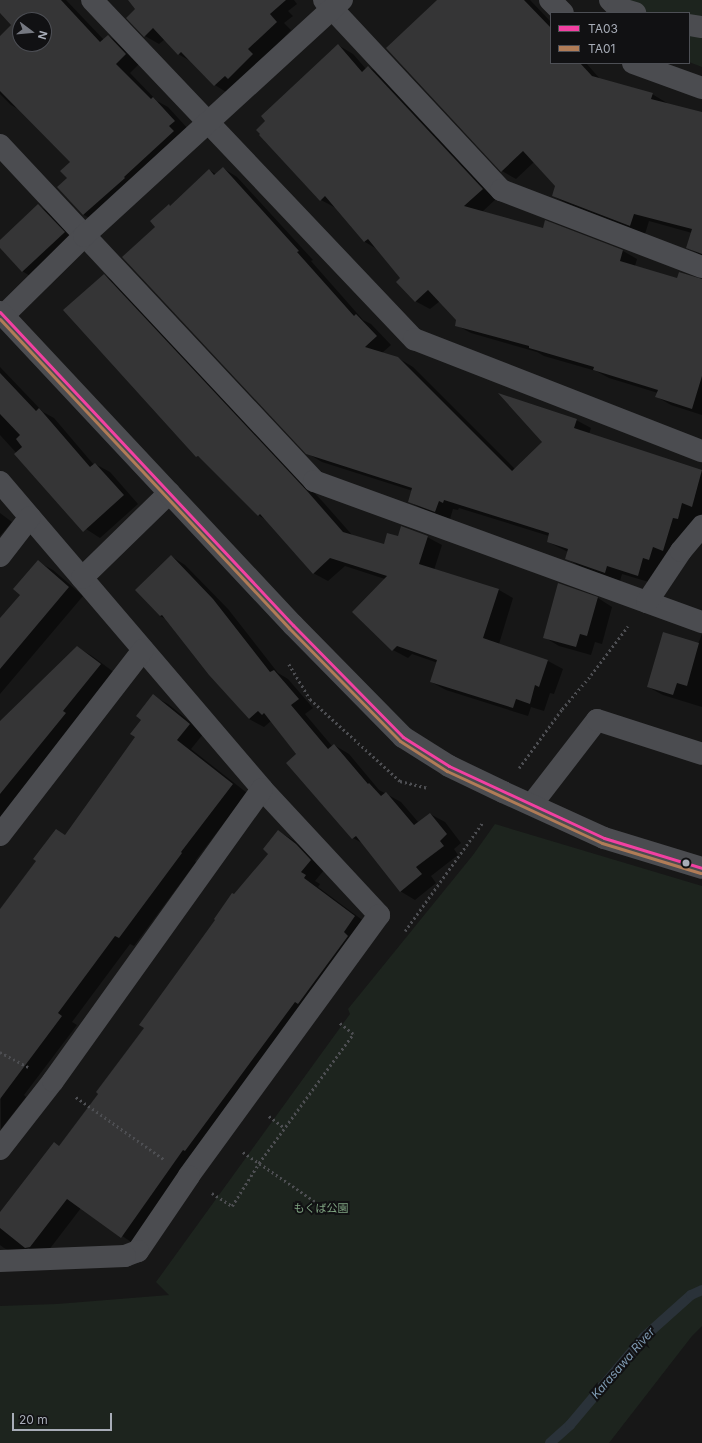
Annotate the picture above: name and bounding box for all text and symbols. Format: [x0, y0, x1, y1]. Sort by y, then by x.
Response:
north arrow [12, 12, 52, 52]
legend [550, 12, 690, 64]
text: TA03 [588, 21, 618, 36]
text: N [35, 29, 50, 41]
text: TA01 [588, 41, 615, 56]
unlabelled marker [681, 858, 691, 868]
park label: もくば公園 [294, 1201, 348, 1215]
water label: Karasawa River [588, 1325, 658, 1401]
scale bar [14, 1405, 114, 1431]
text: 20 m [19, 1412, 48, 1427]

